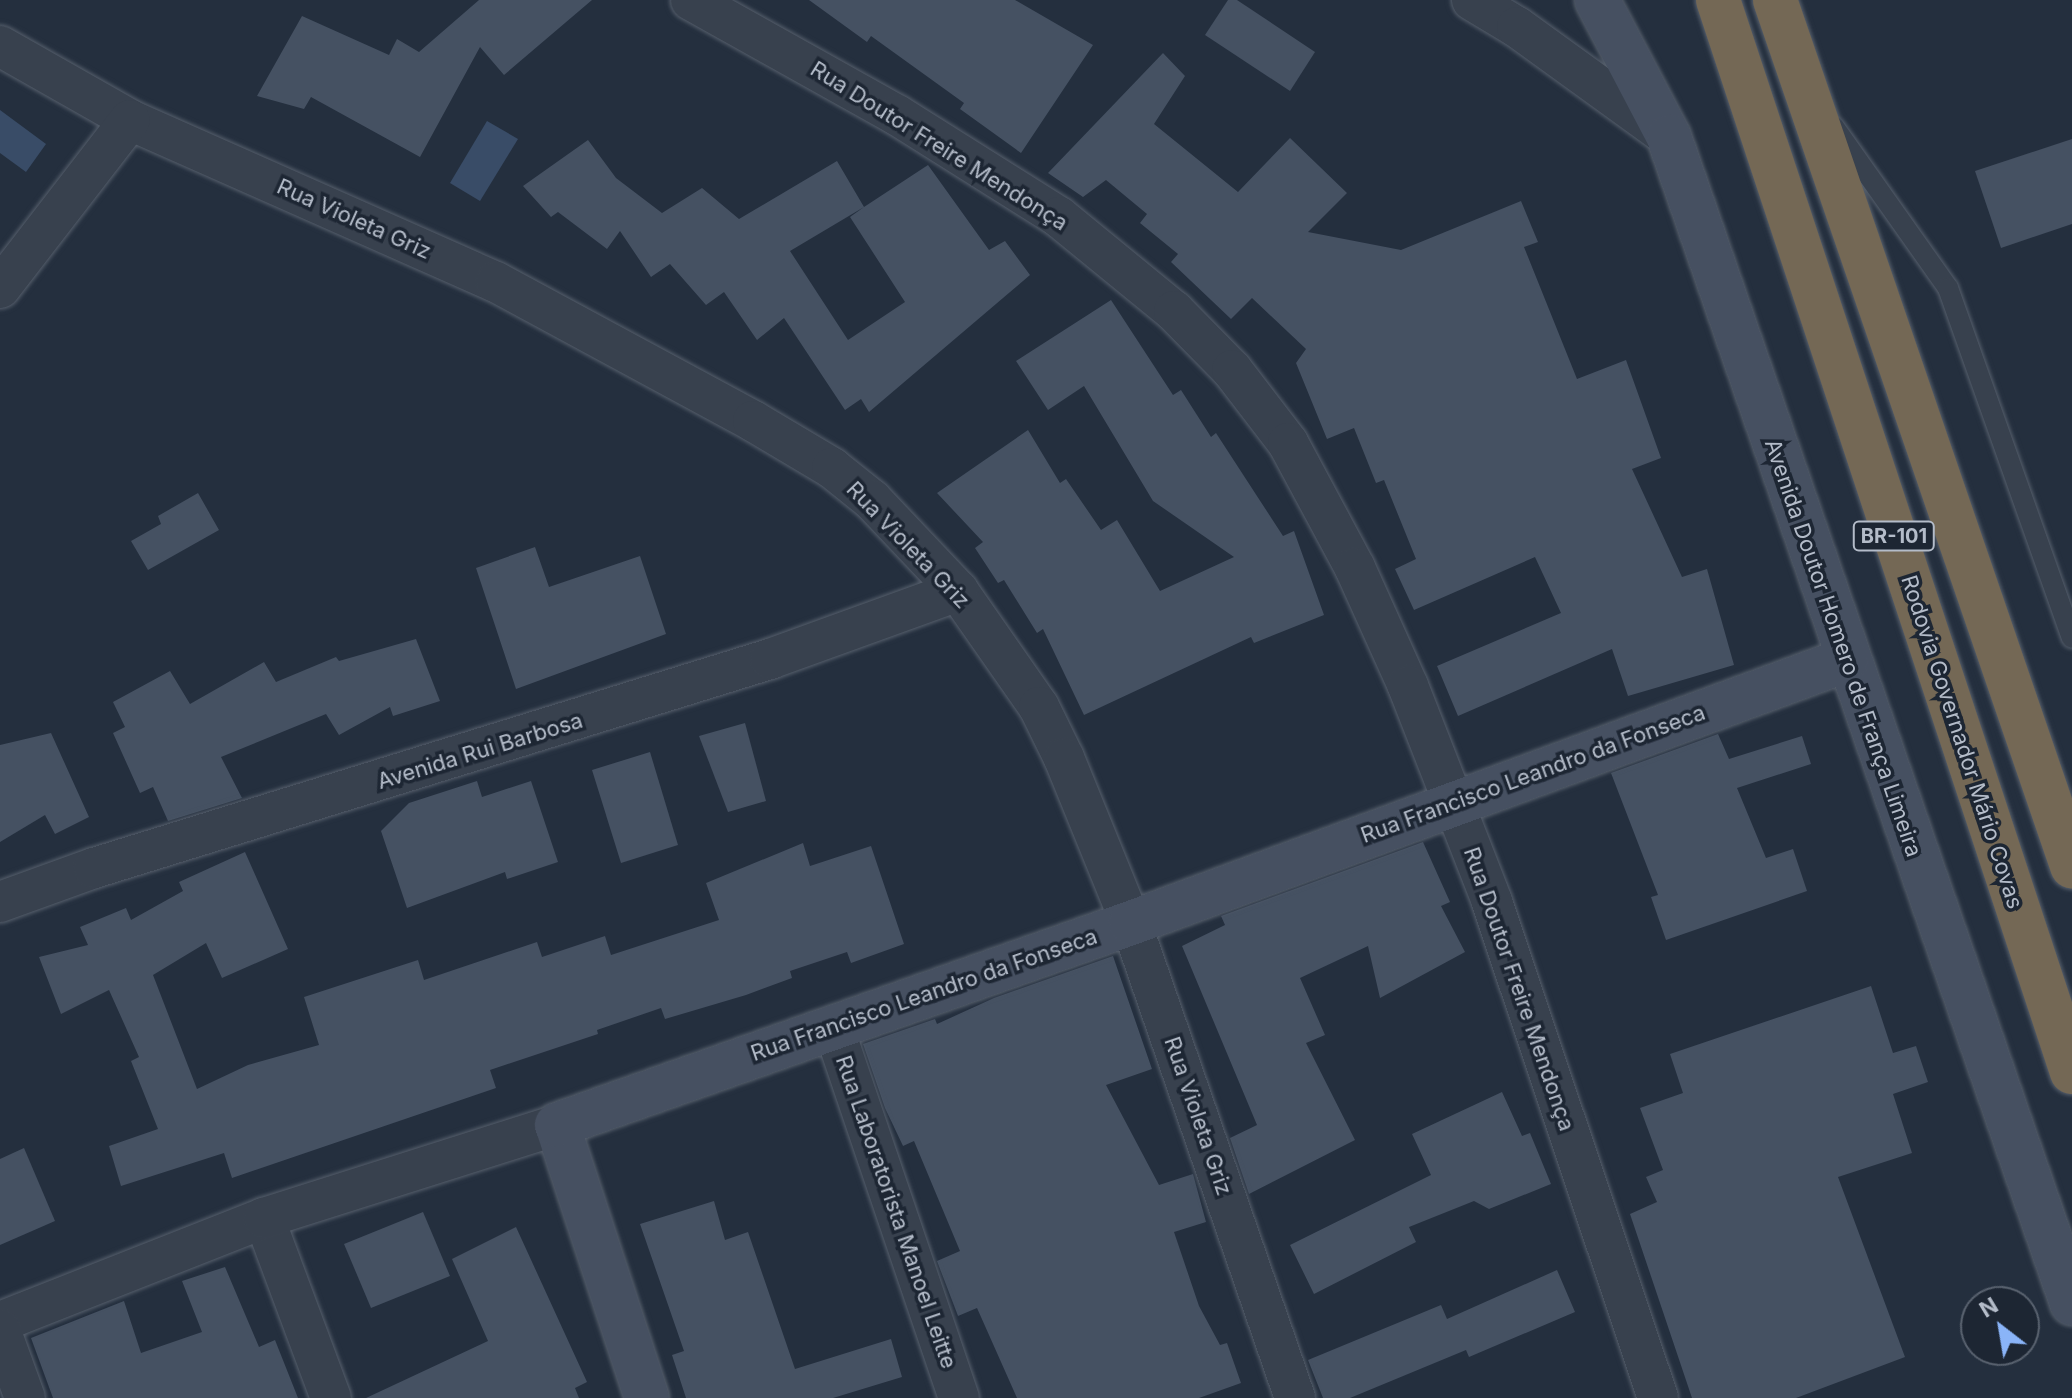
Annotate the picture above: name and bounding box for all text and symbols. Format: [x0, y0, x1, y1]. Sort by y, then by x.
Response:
street label: Rua Doutor Freire Mendonça [806, 56, 1072, 236]
street label: Rua Violeta Griz [273, 173, 435, 265]
street label: Avenida Doutor Homero de França Limeira [1759, 436, 1927, 860]
street label: Rua Violeta Griz [841, 476, 975, 614]
road number: BR-101 [1852, 520, 1936, 552]
street label: Rodovia Governador Mário Covas [1895, 572, 2029, 912]
street label: Rua Francisco Leandro da Fonseca [1357, 699, 1709, 849]
street label: Avenida Rui Barbosa [374, 707, 586, 795]
street label: Rua Doutor Freire Mendonça [1458, 844, 1580, 1134]
street label: Rua Francisco Leandro da Fonseca [747, 923, 1101, 1067]
street label: Rua Violeta Griz [1159, 1033, 1237, 1199]
street label: Rua Laboratorista Manoel Leitte [830, 1052, 962, 1372]
north arrow [1960, 1286, 2040, 1366]
text: N [1975, 1292, 2003, 1323]

